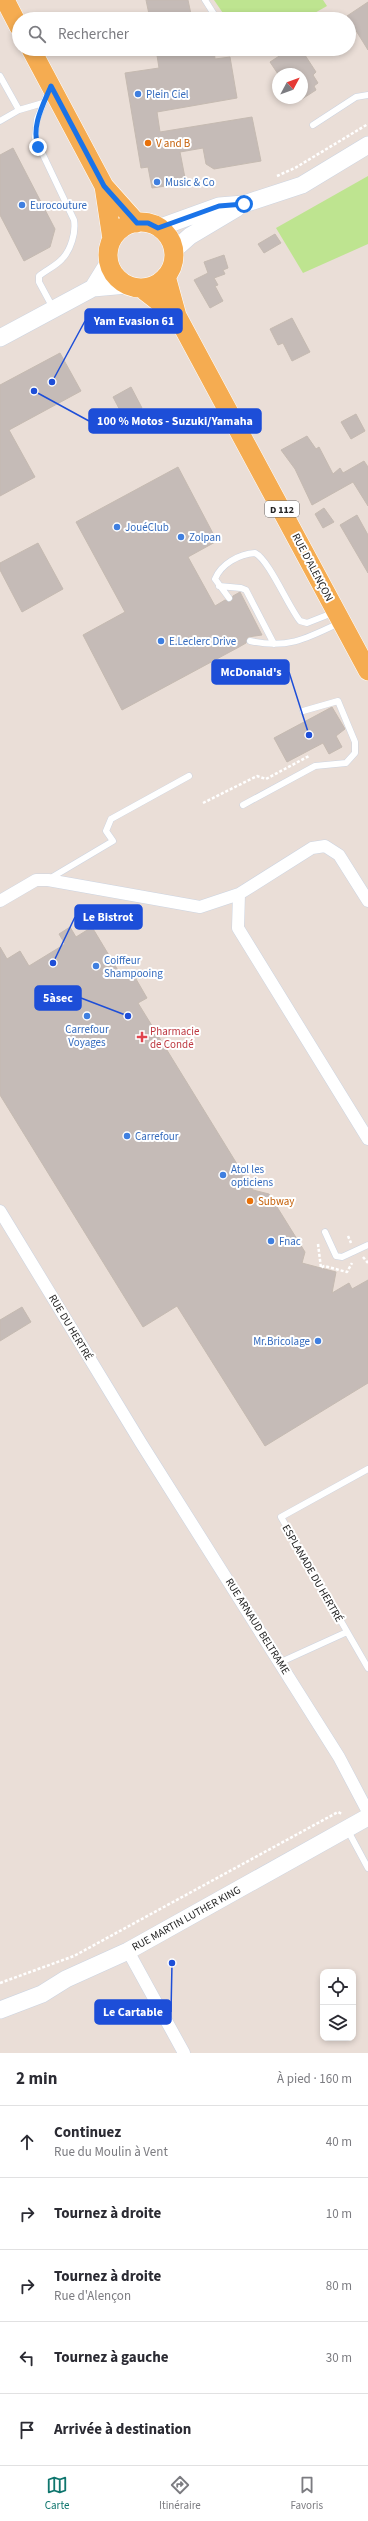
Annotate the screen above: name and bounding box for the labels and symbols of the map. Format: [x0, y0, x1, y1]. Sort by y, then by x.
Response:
north arrow [272, 68, 308, 104]
place label: Plein Ciel [146, 87, 189, 102]
marker: Plein Ciel [133, 89, 143, 99]
place label: V and B [156, 136, 191, 151]
route end [29, 138, 47, 156]
marker: V and B [143, 138, 153, 148]
place label: Music & Co [165, 175, 215, 190]
marker: Music & Co [152, 177, 162, 187]
route start [235, 195, 253, 213]
place label: Eurocouture [30, 198, 88, 213]
marker: Eurocouture [17, 200, 27, 210]
callout: Yam Evasion 61 [85, 309, 182, 333]
text: Yam Evasion 61 [93, 313, 174, 330]
callout: 100 % Motos - Suzuki/Yamaha [89, 409, 261, 433]
text: 100 % Motos - Suzuki/Yamaha [97, 413, 253, 430]
road number: D 112 [265, 501, 299, 517]
place label: JouéClub [125, 520, 169, 535]
marker: JouéClub [112, 522, 122, 532]
place label: Zolpan [189, 530, 221, 545]
street label: RUE D'ALENÇON [288, 531, 337, 604]
marker: Zolpan [176, 532, 186, 542]
place label: E.Leclerc Drive [169, 634, 237, 649]
marker: E.Leclerc Drive [156, 636, 166, 646]
callout: McDonald's [212, 660, 289, 684]
text: McDonald's [220, 664, 282, 681]
callout: Le Bistrot [75, 905, 142, 929]
text: Le Bistrot [83, 909, 134, 926]
place label: Coiffeur Shampooing [104, 953, 163, 981]
marker: Coiffeur Shampooing [91, 961, 101, 971]
callout: 5àsec [35, 986, 81, 1010]
text: 5àsec [43, 990, 73, 1007]
marker: Carrefour Voyages [82, 1011, 92, 1021]
place label: Carrefour Voyages [65, 1022, 109, 1050]
place label: Pharmacie de Condé [150, 1024, 200, 1052]
marker: Pharmacie de Condé [137, 1032, 147, 1042]
place label: Carrefour [135, 1129, 179, 1144]
marker: Carrefour [122, 1131, 132, 1141]
place label: Atol les opticiens [231, 1162, 273, 1190]
marker: Atol les opticiens [218, 1170, 228, 1180]
place label: Subway [258, 1194, 294, 1209]
marker: Subway [245, 1196, 255, 1206]
place label: Fnac [279, 1234, 301, 1249]
marker: Fnac [266, 1236, 276, 1246]
street label: RUE DU HERTRÉ [45, 1291, 96, 1363]
place label: Mr.Bricolage [253, 1334, 311, 1349]
marker: Mr.Bricolage [313, 1336, 323, 1346]
street label: ESPLANADE DU HERTRÉ [279, 1522, 347, 1625]
street label: RUE ARNAUD BELTRAME [222, 1575, 293, 1677]
street label: RUE MARTIN LUTHER KING [129, 1882, 243, 1955]
callout: Le Cartable [95, 2000, 171, 2024]
text: Le Cartable [103, 2004, 163, 2021]

